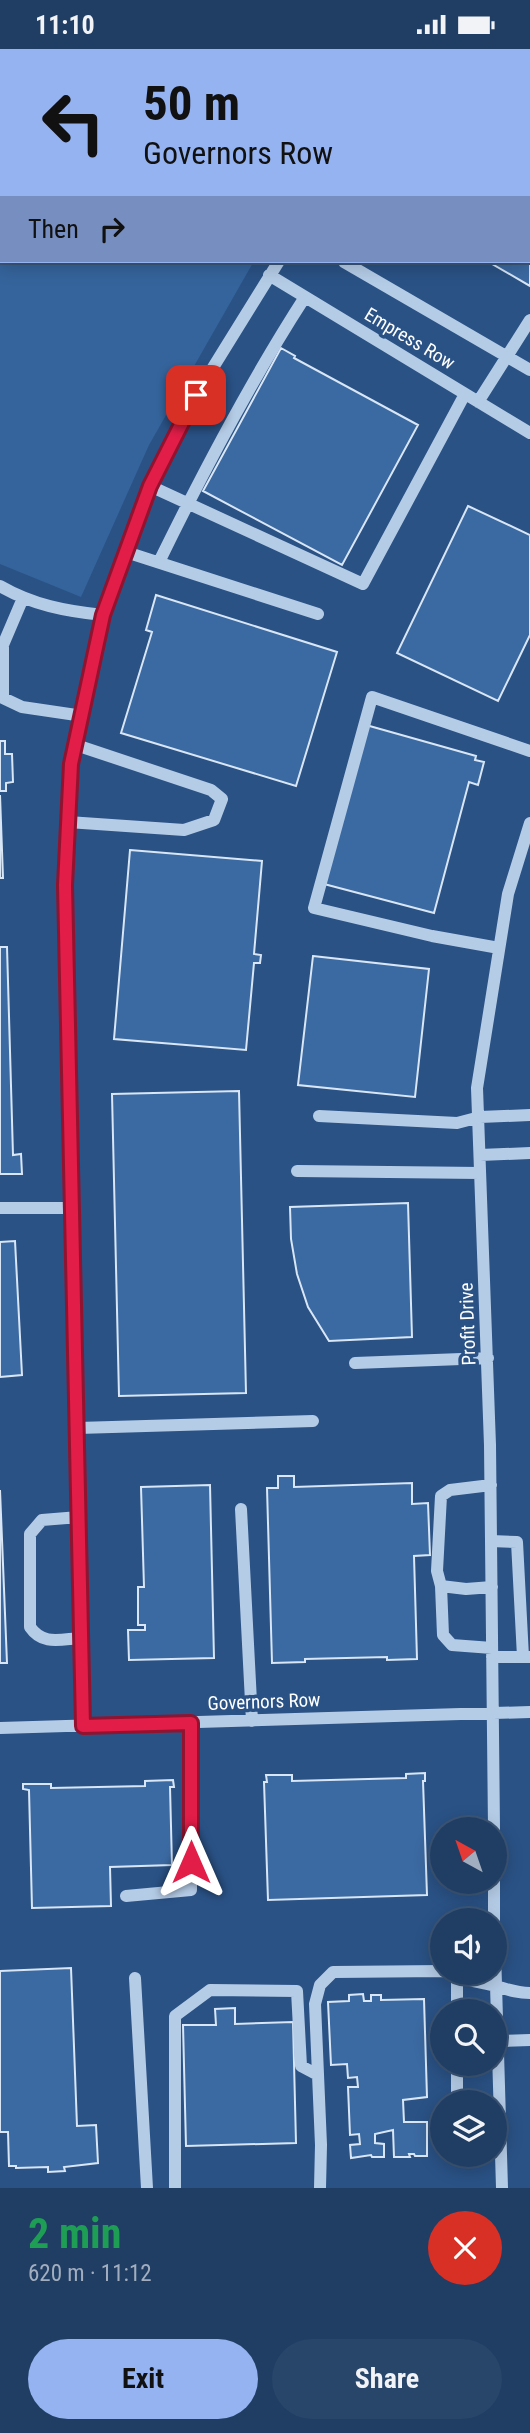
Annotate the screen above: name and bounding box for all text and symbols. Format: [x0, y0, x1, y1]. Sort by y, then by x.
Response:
text: 11:10 [35, 10, 95, 40]
text: 50 m [143, 75, 240, 132]
icon: left [28, 77, 119, 168]
text: Governors Row [143, 134, 333, 172]
icon: right [93, 210, 131, 248]
text: Then [28, 214, 79, 244]
street label: Empress Row [360, 302, 459, 374]
pin [166, 365, 226, 425]
icon: arrive [177, 376, 215, 414]
street label: Profit Drive [455, 1282, 480, 1366]
street label: Governors Row [207, 1688, 321, 1715]
north arrow [430, 1817, 508, 1893]
map controls [430, 1817, 507, 2167]
position arrow [154, 1825, 228, 1899]
button: sound [430, 1908, 507, 1985]
button: search [430, 1999, 507, 2076]
button: layers [430, 2090, 507, 2167]
text: 2 min [28, 2209, 121, 2258]
button: close [428, 2211, 502, 2285]
text: 620 m · 11:12 [28, 2260, 152, 2287]
button: Exit [28, 2339, 258, 2419]
button: Share [272, 2339, 502, 2419]

